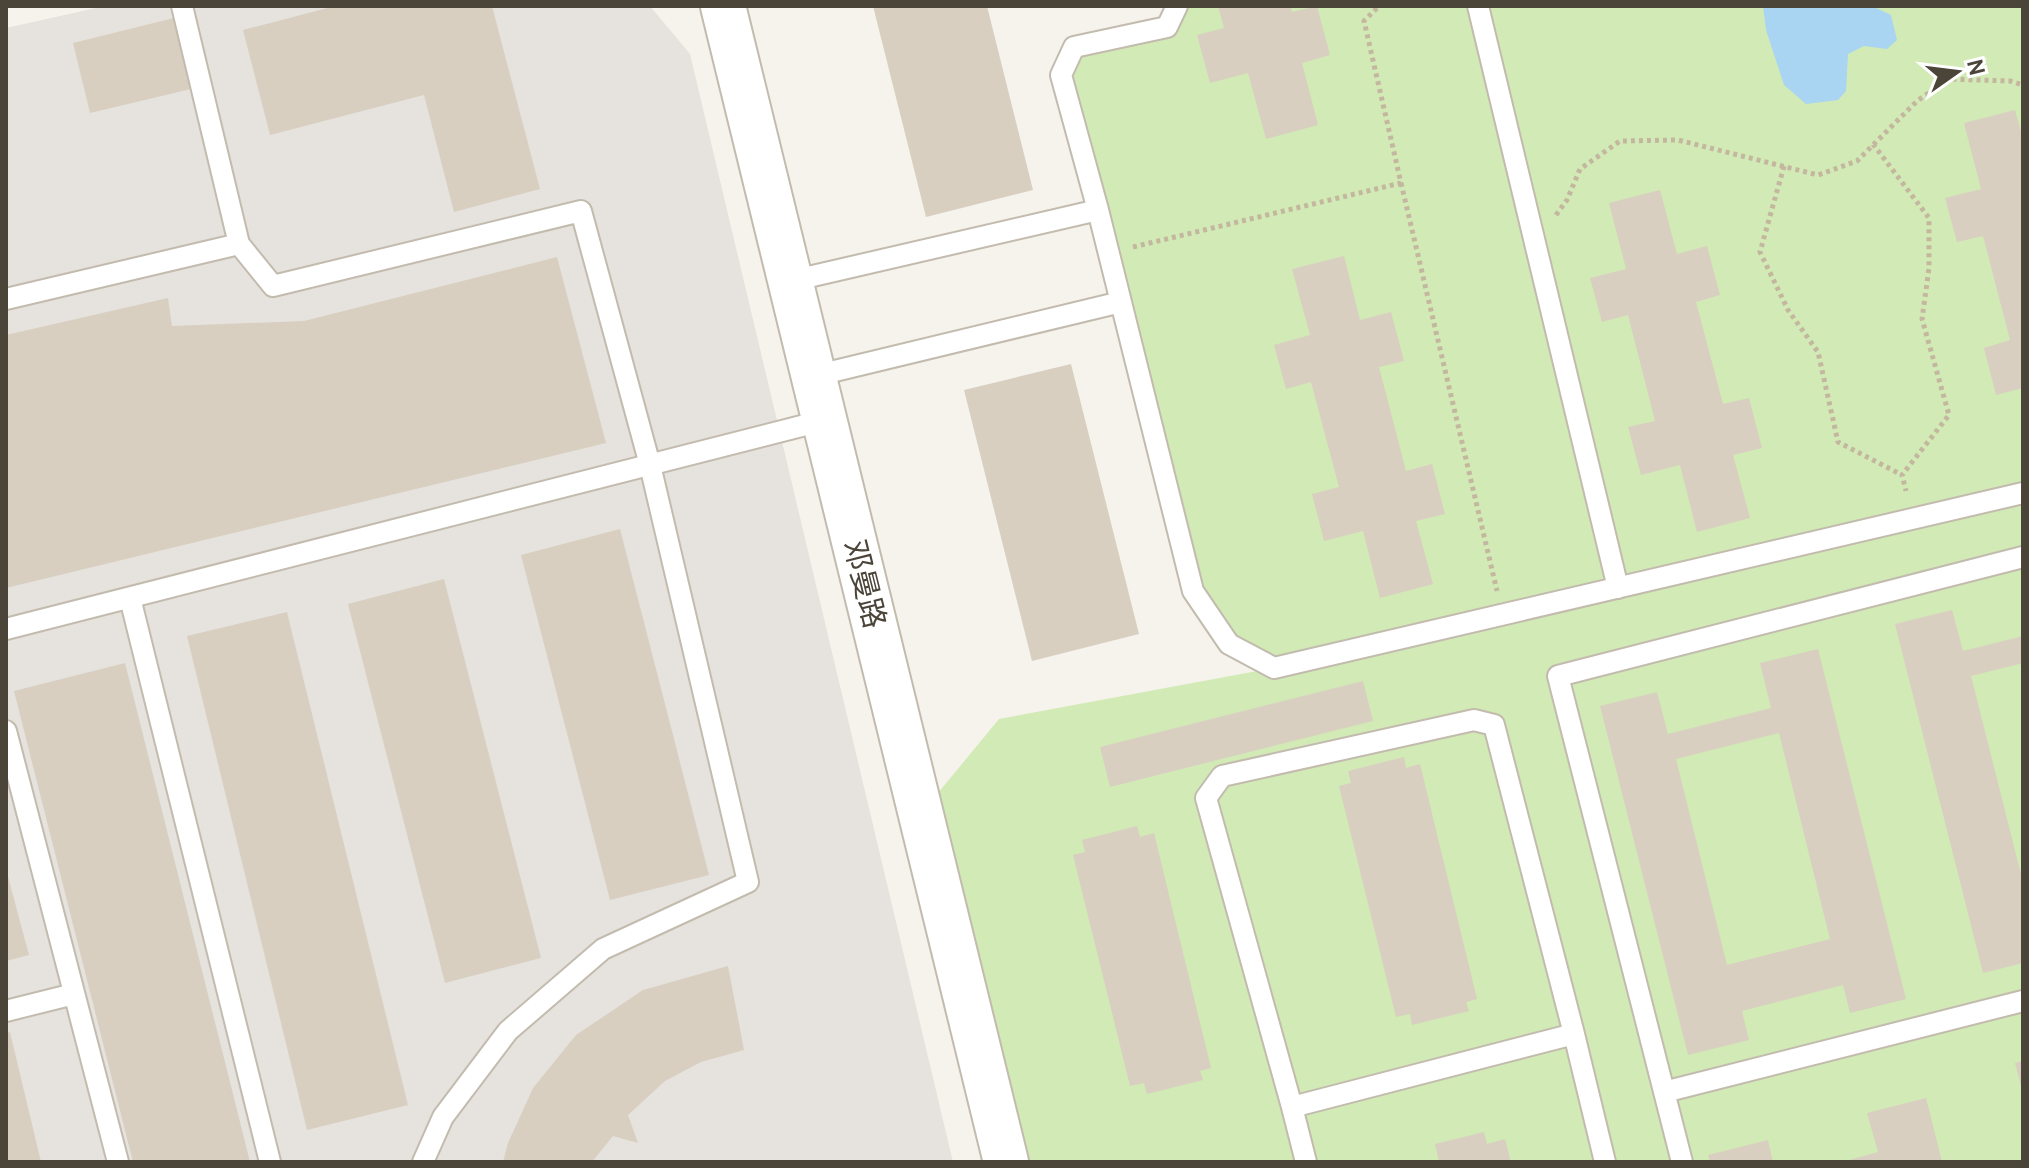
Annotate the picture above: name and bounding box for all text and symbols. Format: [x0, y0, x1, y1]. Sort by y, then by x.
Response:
north arrow [1917, 32, 1997, 112]
text: N [1961, 56, 1991, 78]
street label: 邓曼路 [836, 536, 894, 632]

